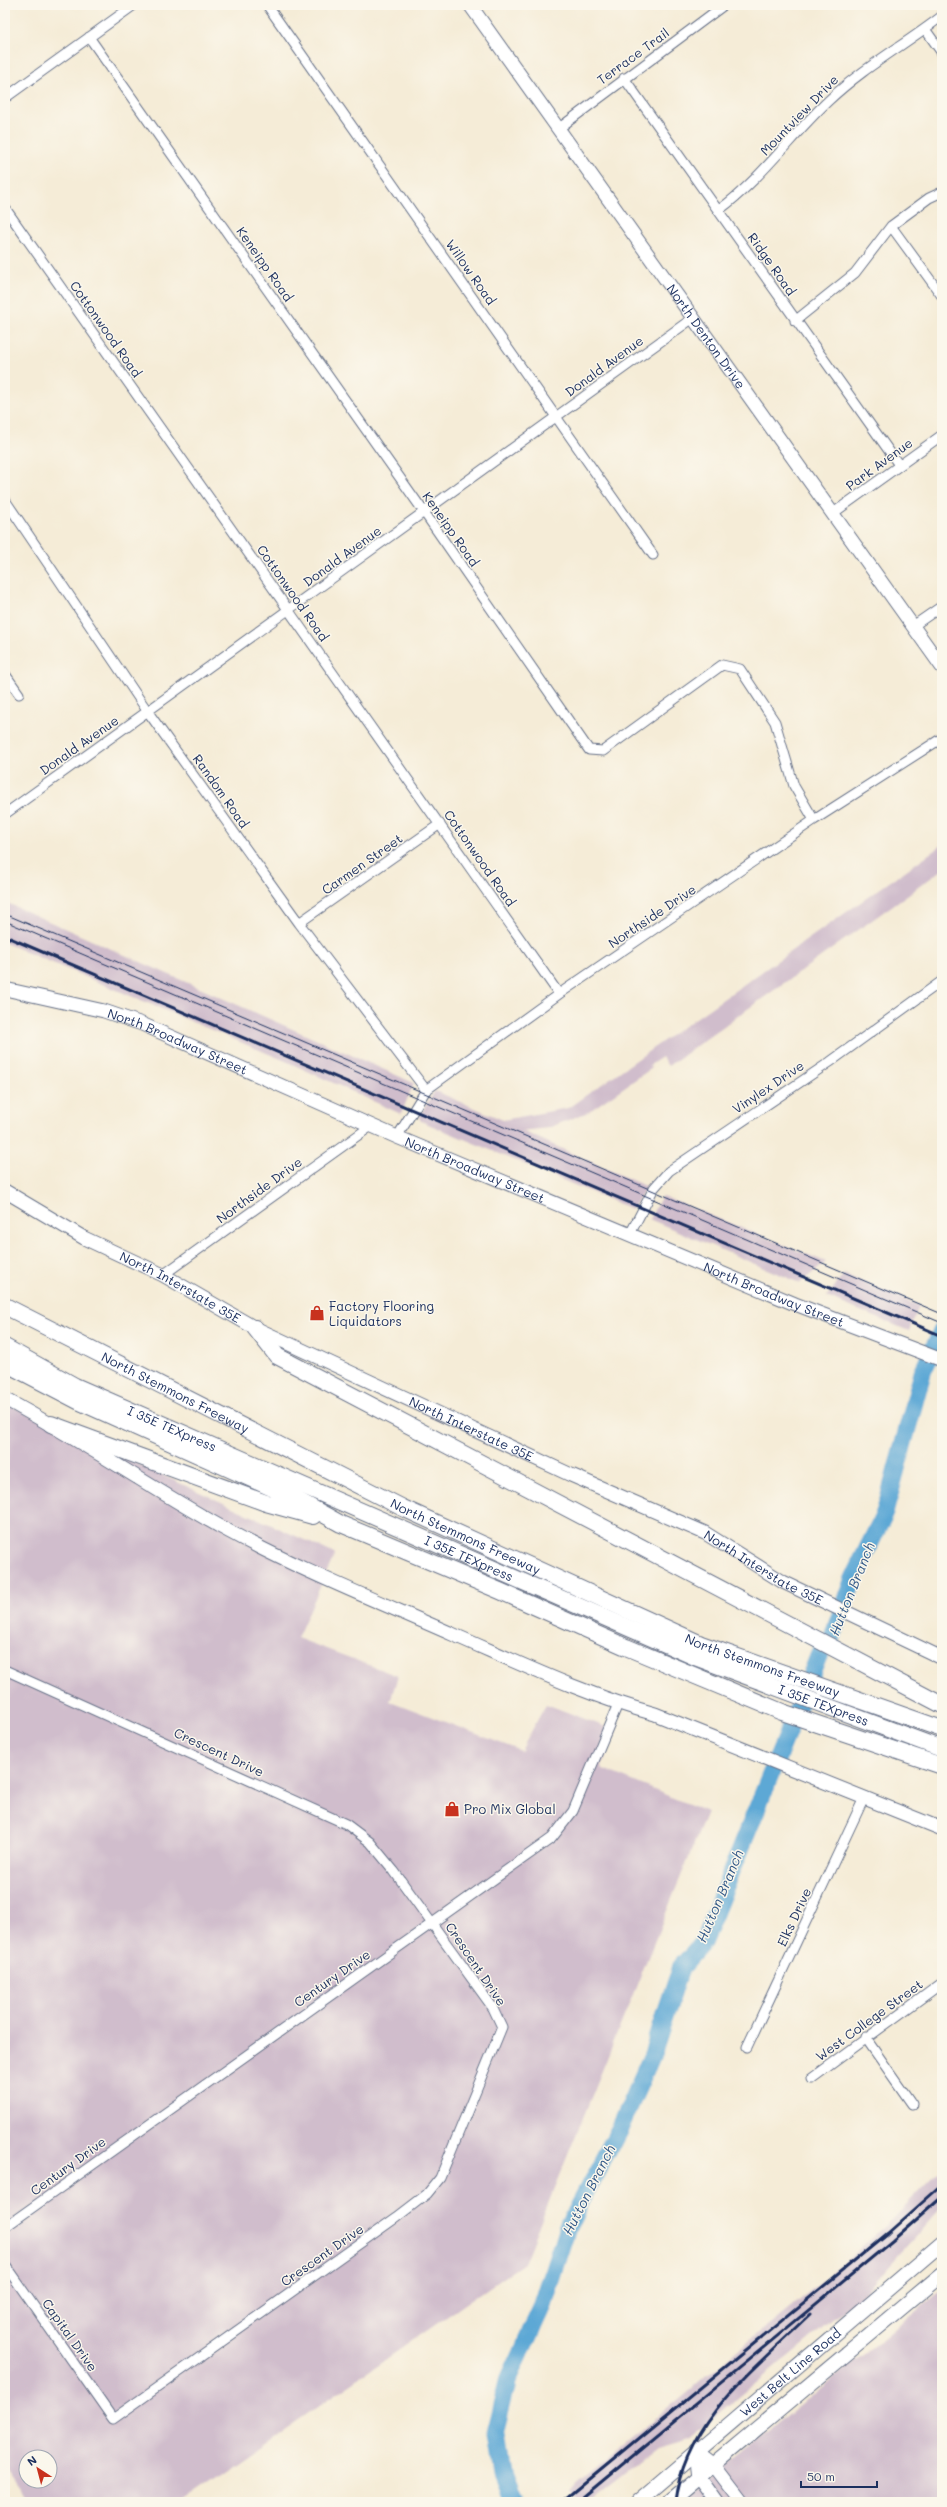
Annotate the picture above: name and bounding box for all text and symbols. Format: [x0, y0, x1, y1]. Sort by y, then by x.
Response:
street label: Terrace Trail [593, 24, 672, 88]
street label: Mountview Drive [756, 71, 841, 159]
street label: Keneipp Road [233, 223, 298, 305]
street label: Ridge Road [745, 229, 800, 298]
street label: Willow Road [443, 236, 500, 308]
street label: Cottonwood Road [67, 277, 146, 380]
street label: North Denton Drive [664, 280, 750, 392]
street label: Donald Avenue [561, 332, 646, 400]
street label: Park Avenue [842, 434, 916, 494]
street label: Keneipp Road [419, 488, 484, 570]
street label: Donald Avenue [299, 522, 384, 590]
street label: Cottonwood Road [254, 541, 333, 644]
street label: Donald Avenue [36, 711, 122, 778]
street label: Random Road [190, 750, 253, 831]
street label: Cottonwood Road [441, 806, 520, 909]
street label: Carmen Street [318, 829, 406, 898]
street label: Northside Drive [605, 880, 699, 951]
street label: North Broadway Street [106, 1004, 251, 1078]
street label: Vinylex Drive [729, 1056, 807, 1117]
street label: North Broadway Street [402, 1132, 548, 1206]
street label: Northside Drive [212, 1153, 305, 1226]
street label: North Interstate 35E [117, 1247, 244, 1326]
street label: North Broadway Street [701, 1258, 847, 1330]
place label: Factory Flooring Liquidators [329, 1297, 434, 1329]
shop icon: Factory Flooring Liquidators [308, 1304, 326, 1322]
street label: North Stemmons Freeway [99, 1347, 252, 1437]
street label: North Interstate 35E [407, 1392, 536, 1464]
street label: I 35E TEXpress [125, 1401, 219, 1455]
street label: North Stemmons Freeway [388, 1494, 544, 1578]
street label: North Interstate 35E [701, 1526, 826, 1608]
street label: I 35E TEXpress [422, 1531, 516, 1585]
water label: Hutton Branch [824, 1539, 879, 1638]
street label: North Stemmons Freeway [683, 1629, 843, 1700]
street label: I 35E TEXpress [776, 1680, 871, 1729]
street label: Crescent Drive [172, 1723, 267, 1780]
shop icon: Pro Mix Global [443, 1800, 461, 1818]
place label: Pro Mix Global [464, 1800, 556, 1817]
water label: Hutton Branch [691, 1847, 748, 1945]
street label: Elks Drive [773, 1885, 814, 1949]
street label: Crescent Drive [442, 1919, 511, 2009]
street label: Century Drive [290, 1945, 373, 2010]
street label: West College Street [812, 1975, 926, 2064]
street label: Century Drive [27, 2133, 109, 2199]
water label: Hutton Branch [558, 2141, 619, 2238]
street label: Crescent Drive [277, 2220, 366, 2289]
street label: Capital Drive [39, 2295, 102, 2374]
street label: West Belt Line Road [736, 2324, 844, 2420]
north arrow [18, 2449, 58, 2489]
text: N [24, 2452, 40, 2469]
scale bar [801, 2463, 877, 2489]
text: 50 m [807, 2468, 835, 2484]

